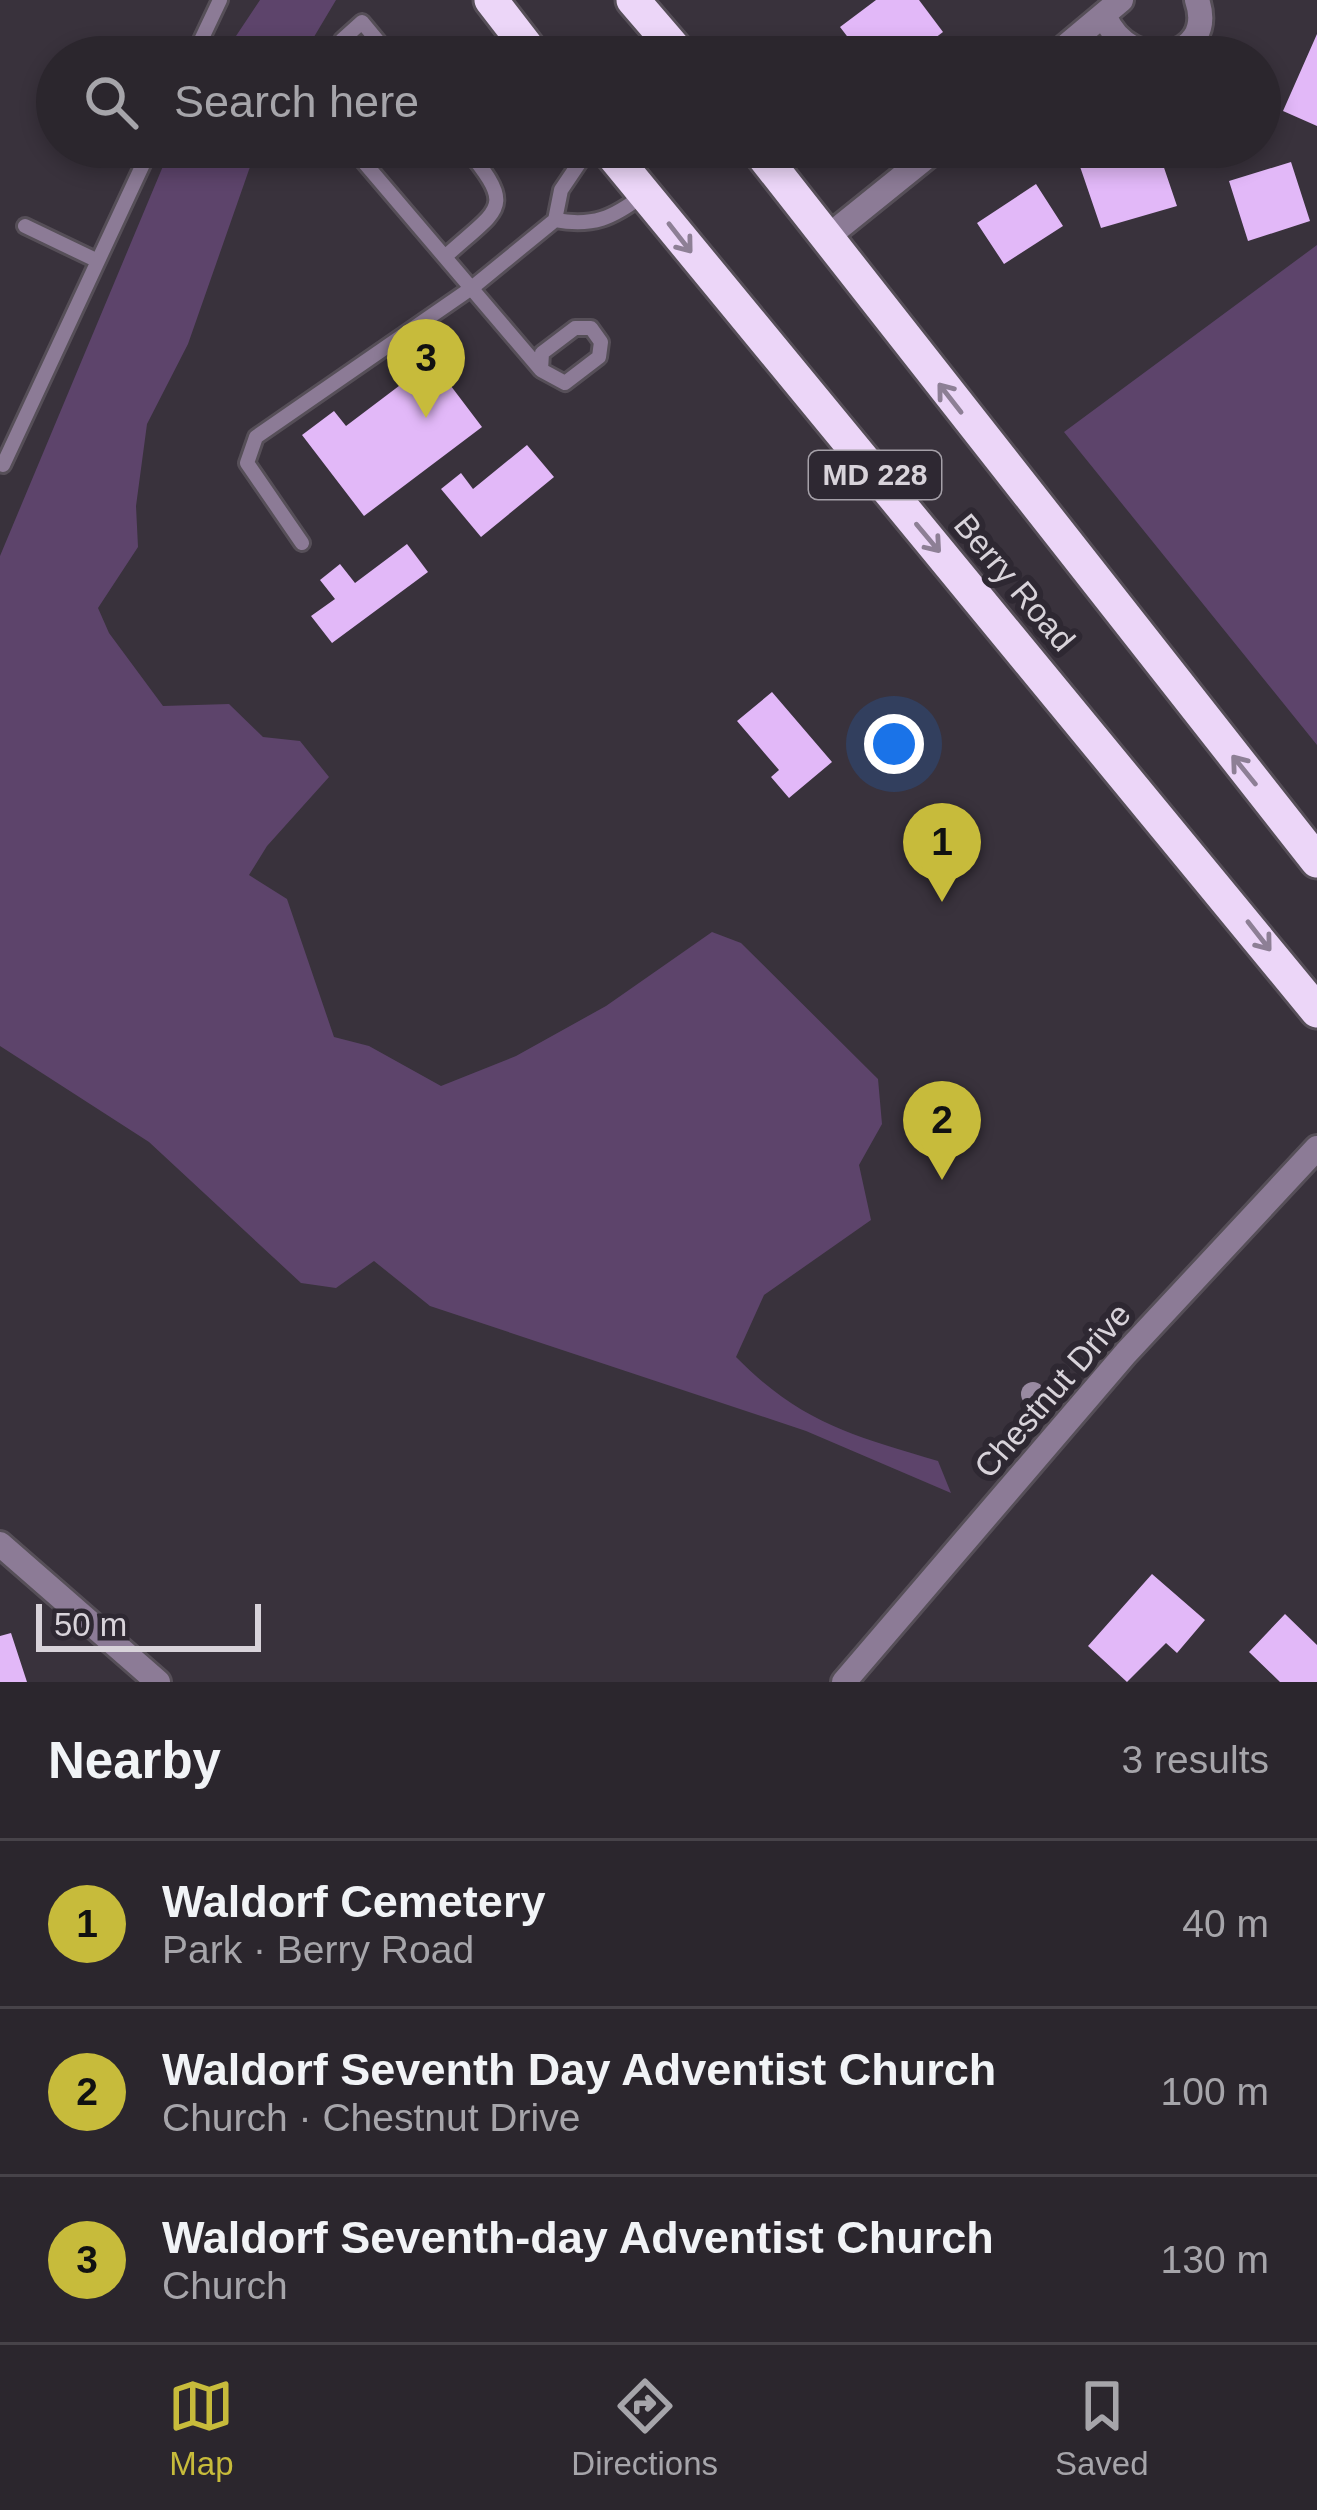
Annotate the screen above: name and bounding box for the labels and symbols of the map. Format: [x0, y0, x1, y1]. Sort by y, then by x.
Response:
one-way arrow [666, 221, 693, 253]
pin: 3 [387, 319, 465, 418]
one-way arrow [937, 382, 964, 414]
road number: MD 228 [809, 451, 941, 499]
street label: Berry Road [947, 507, 1082, 658]
one-way arrow [914, 522, 940, 554]
your location [864, 714, 924, 774]
one-way arrow [1231, 755, 1258, 786]
pin: 1 [903, 803, 981, 902]
one-way arrow [1245, 920, 1271, 952]
pin: 2 [903, 1081, 981, 1180]
street label: Chestnut Drive [967, 1296, 1138, 1485]
scale bar [36, 1598, 261, 1651]

